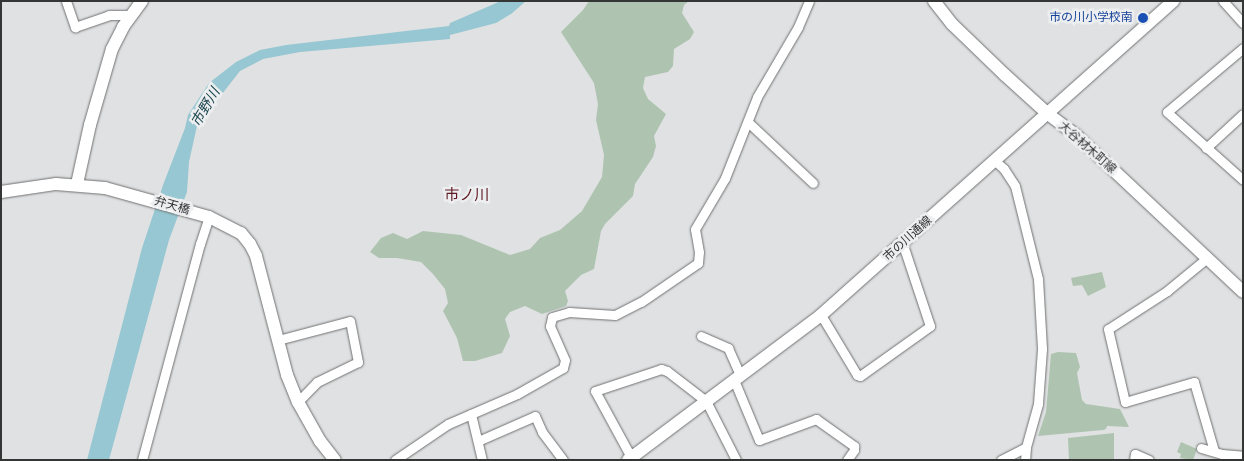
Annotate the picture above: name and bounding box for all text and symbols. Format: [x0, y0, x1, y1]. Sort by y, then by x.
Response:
place label: 市の川小学校南 [1049, 11, 1133, 25]
marker: 市の川小学校南 [1137, 12, 1149, 24]
water label: 市野川 [187, 85, 223, 129]
street label: 大谷材木町線 [1055, 119, 1119, 177]
district label: 市ノ川 [445, 186, 489, 204]
street label: 弁天橋 [153, 194, 191, 218]
street label: 市の川通線 [881, 214, 935, 264]

